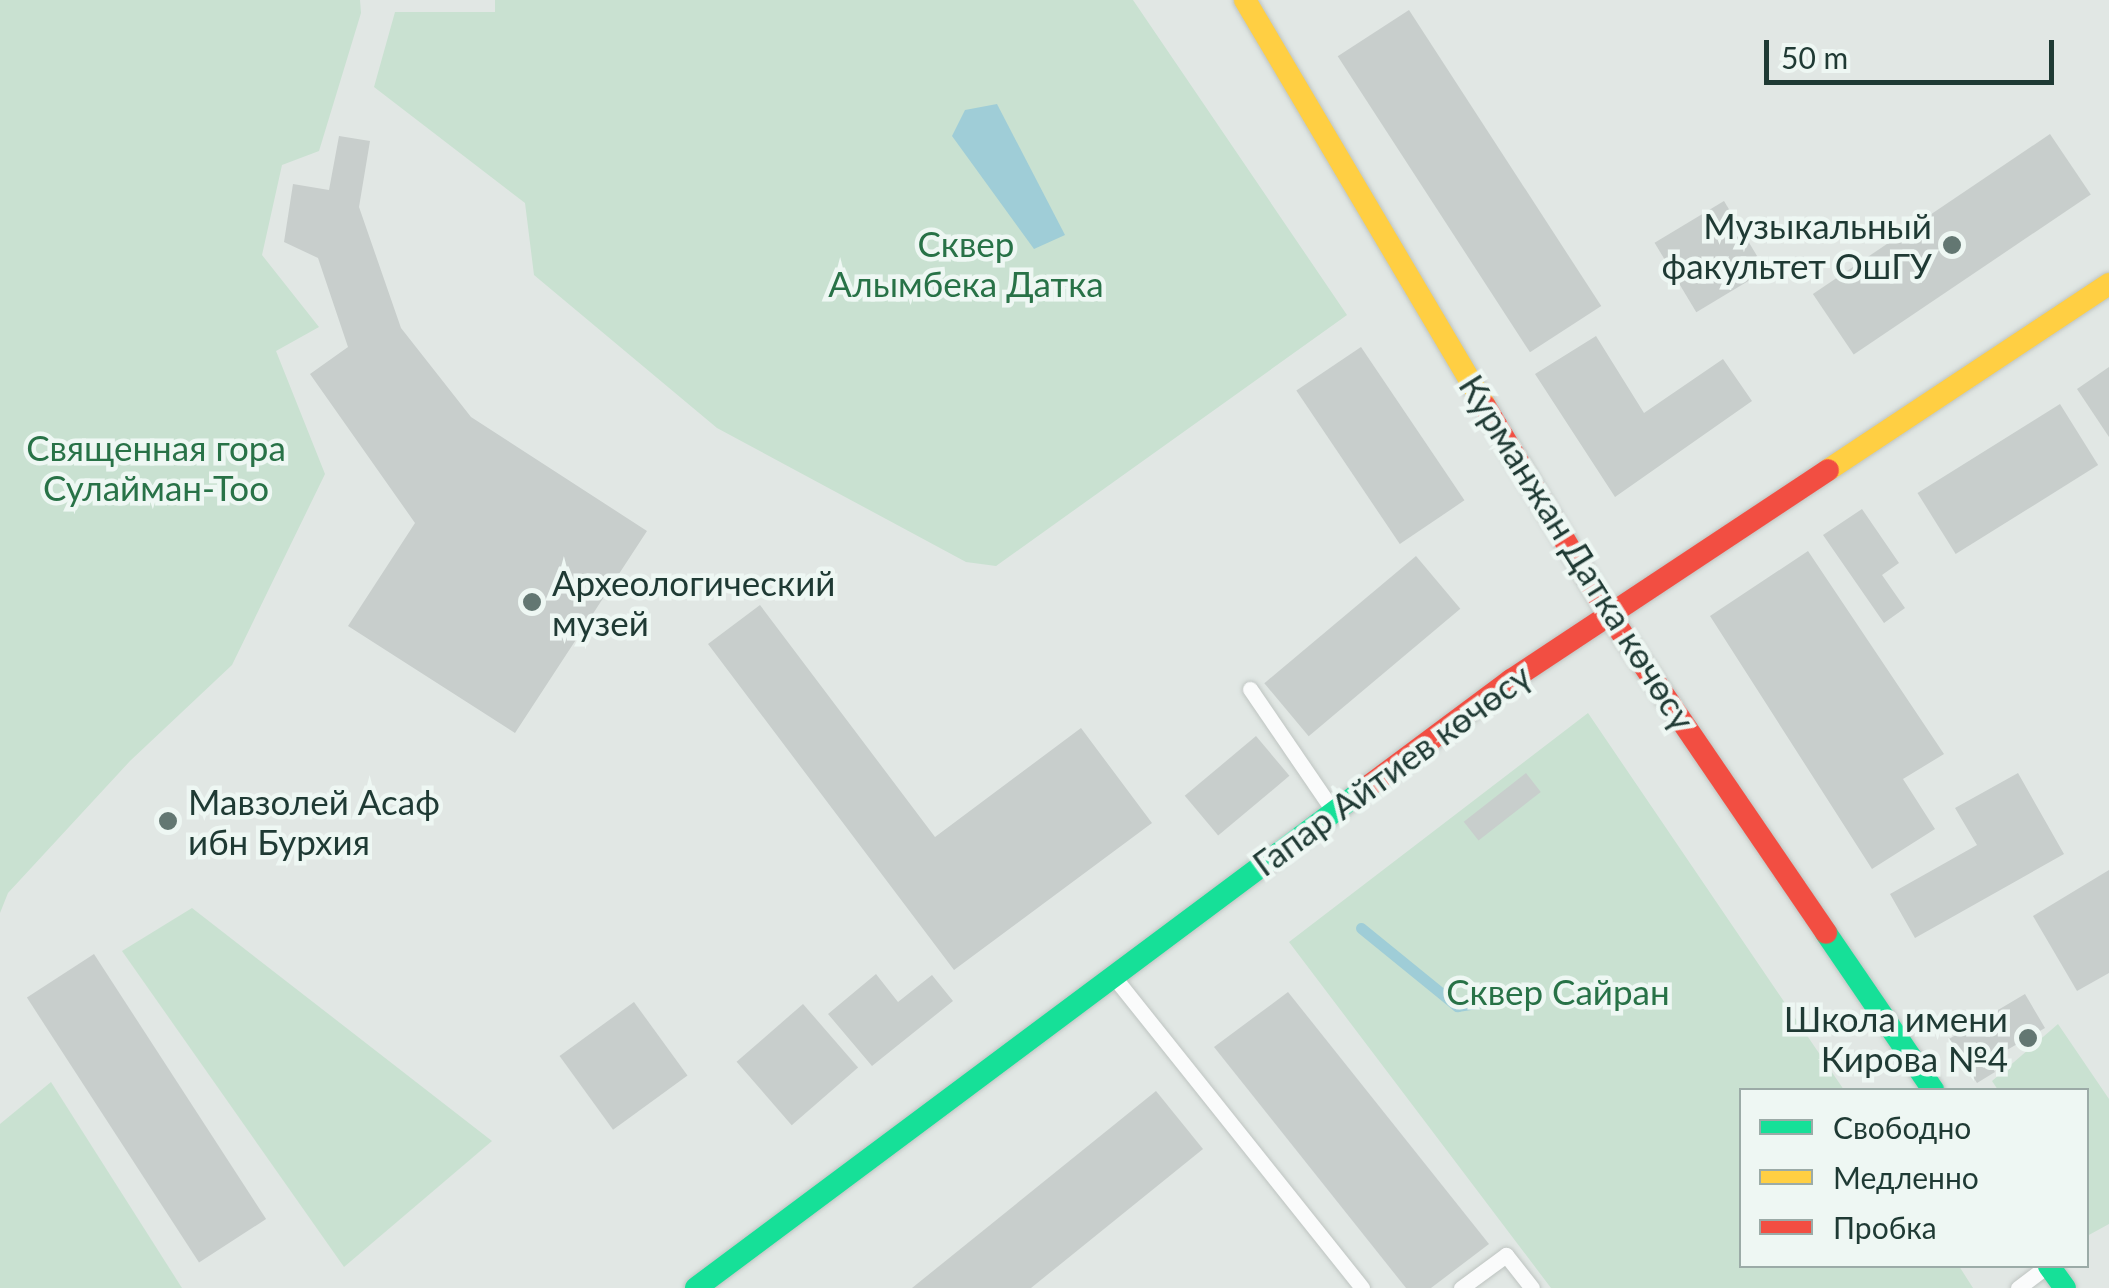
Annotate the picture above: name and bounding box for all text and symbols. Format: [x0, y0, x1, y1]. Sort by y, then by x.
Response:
scale bar [1769, 20, 2059, 82]
text: 50 m [1781, 39, 1848, 75]
place label: Музыкальный факультет ОшГУ [1662, 204, 1932, 286]
park label: Сквер Алымбека Датка [828, 222, 1104, 304]
marker: Музыкальный факультет ОшГУ [1941, 234, 1963, 256]
street label: Курманжан Датка көчөсү [1451, 367, 1705, 737]
park label: Священная гора Сулайман-Тоо [26, 426, 286, 508]
place label: Археологический музей [552, 561, 835, 643]
marker: Археологический музей [521, 591, 543, 613]
street label: Гапар Айтиев көчөсү [1244, 654, 1538, 884]
place label: Мавзолей Асаф ибн Бурхия [188, 780, 440, 862]
marker: Мавзолей Асаф ибн Бурхия [157, 810, 179, 832]
park label: Сквер Сайран [1446, 970, 1670, 1012]
place label: Школа имени Кирова №4 [1784, 997, 2008, 1079]
marker: Школа имени Кирова №4 [2017, 1027, 2039, 1049]
legend [1739, 1088, 2089, 1268]
text: Свободно [1833, 1109, 1971, 1145]
text: Медленно [1833, 1159, 1979, 1195]
text: Пробка [1833, 1209, 1937, 1245]

